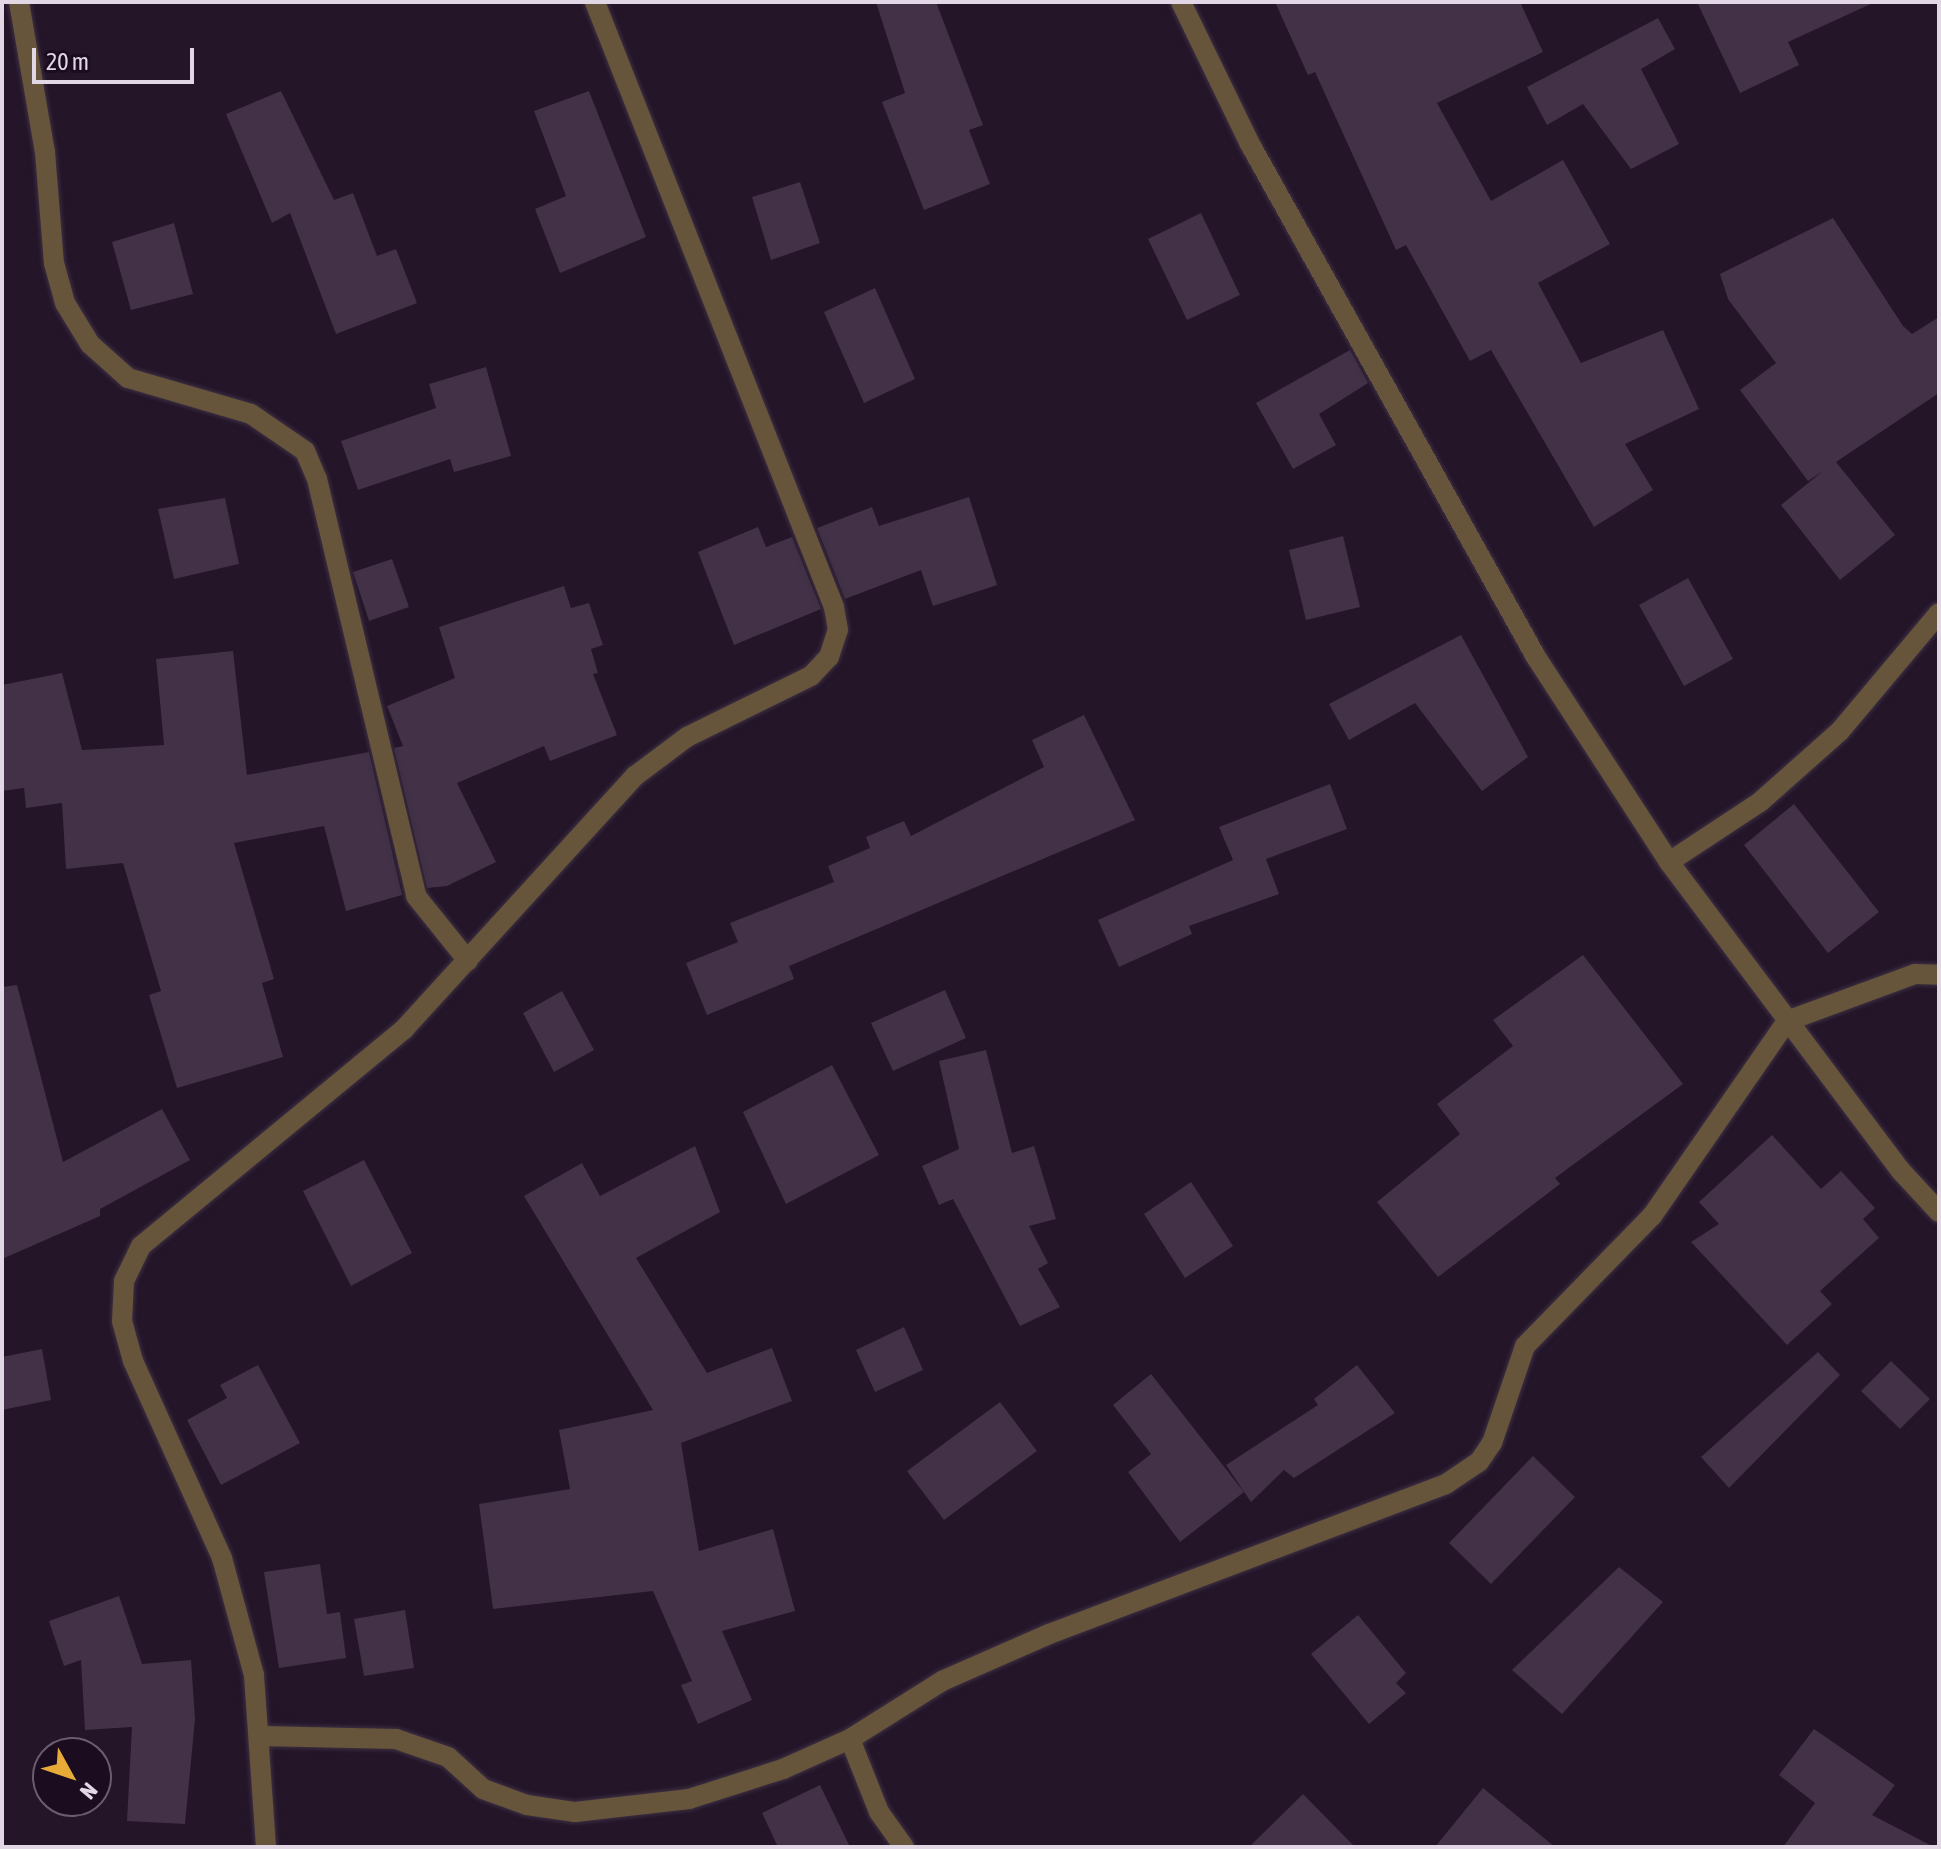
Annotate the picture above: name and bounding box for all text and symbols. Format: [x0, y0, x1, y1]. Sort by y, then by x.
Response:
scale bar [36, 32, 198, 82]
text: 20 m [46, 48, 89, 75]
north arrow [32, 1737, 112, 1817]
text: N [75, 1778, 103, 1804]

